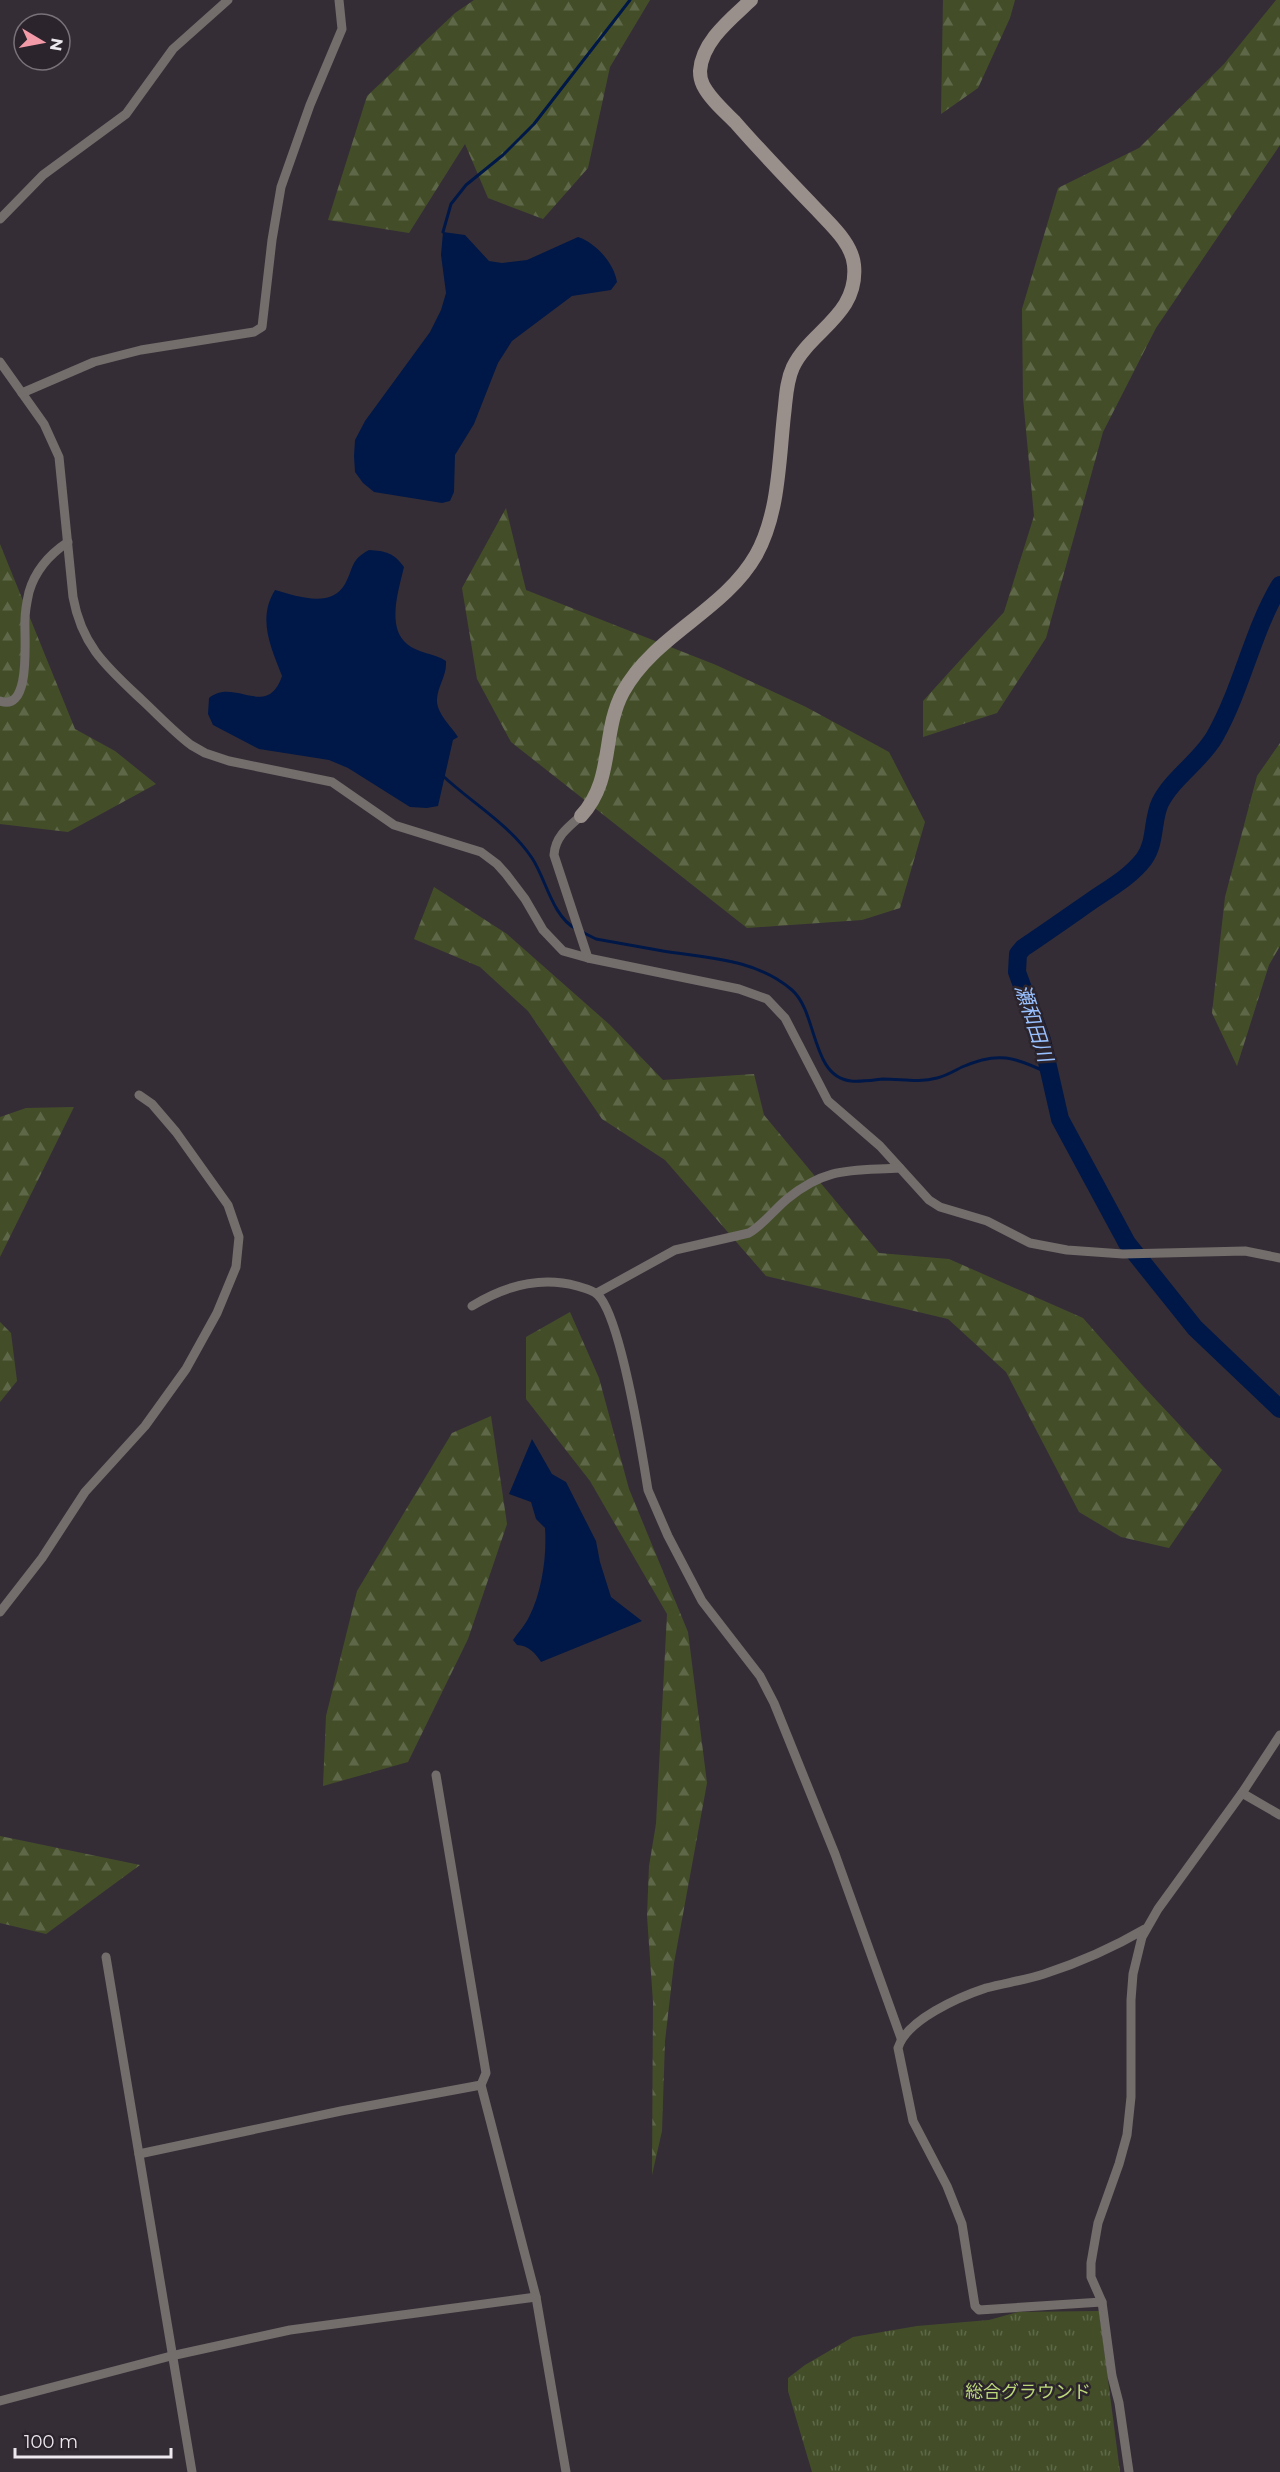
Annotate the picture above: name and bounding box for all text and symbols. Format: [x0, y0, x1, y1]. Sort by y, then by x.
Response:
north arrow [12, 12, 72, 72]
text: N [46, 36, 67, 53]
water label: 瀬和田川 [1010, 981, 1058, 1067]
park label: 総合グラウンド [965, 2381, 1091, 2403]
scale bar [15, 2421, 171, 2459]
text: 100 m [24, 2431, 78, 2453]

